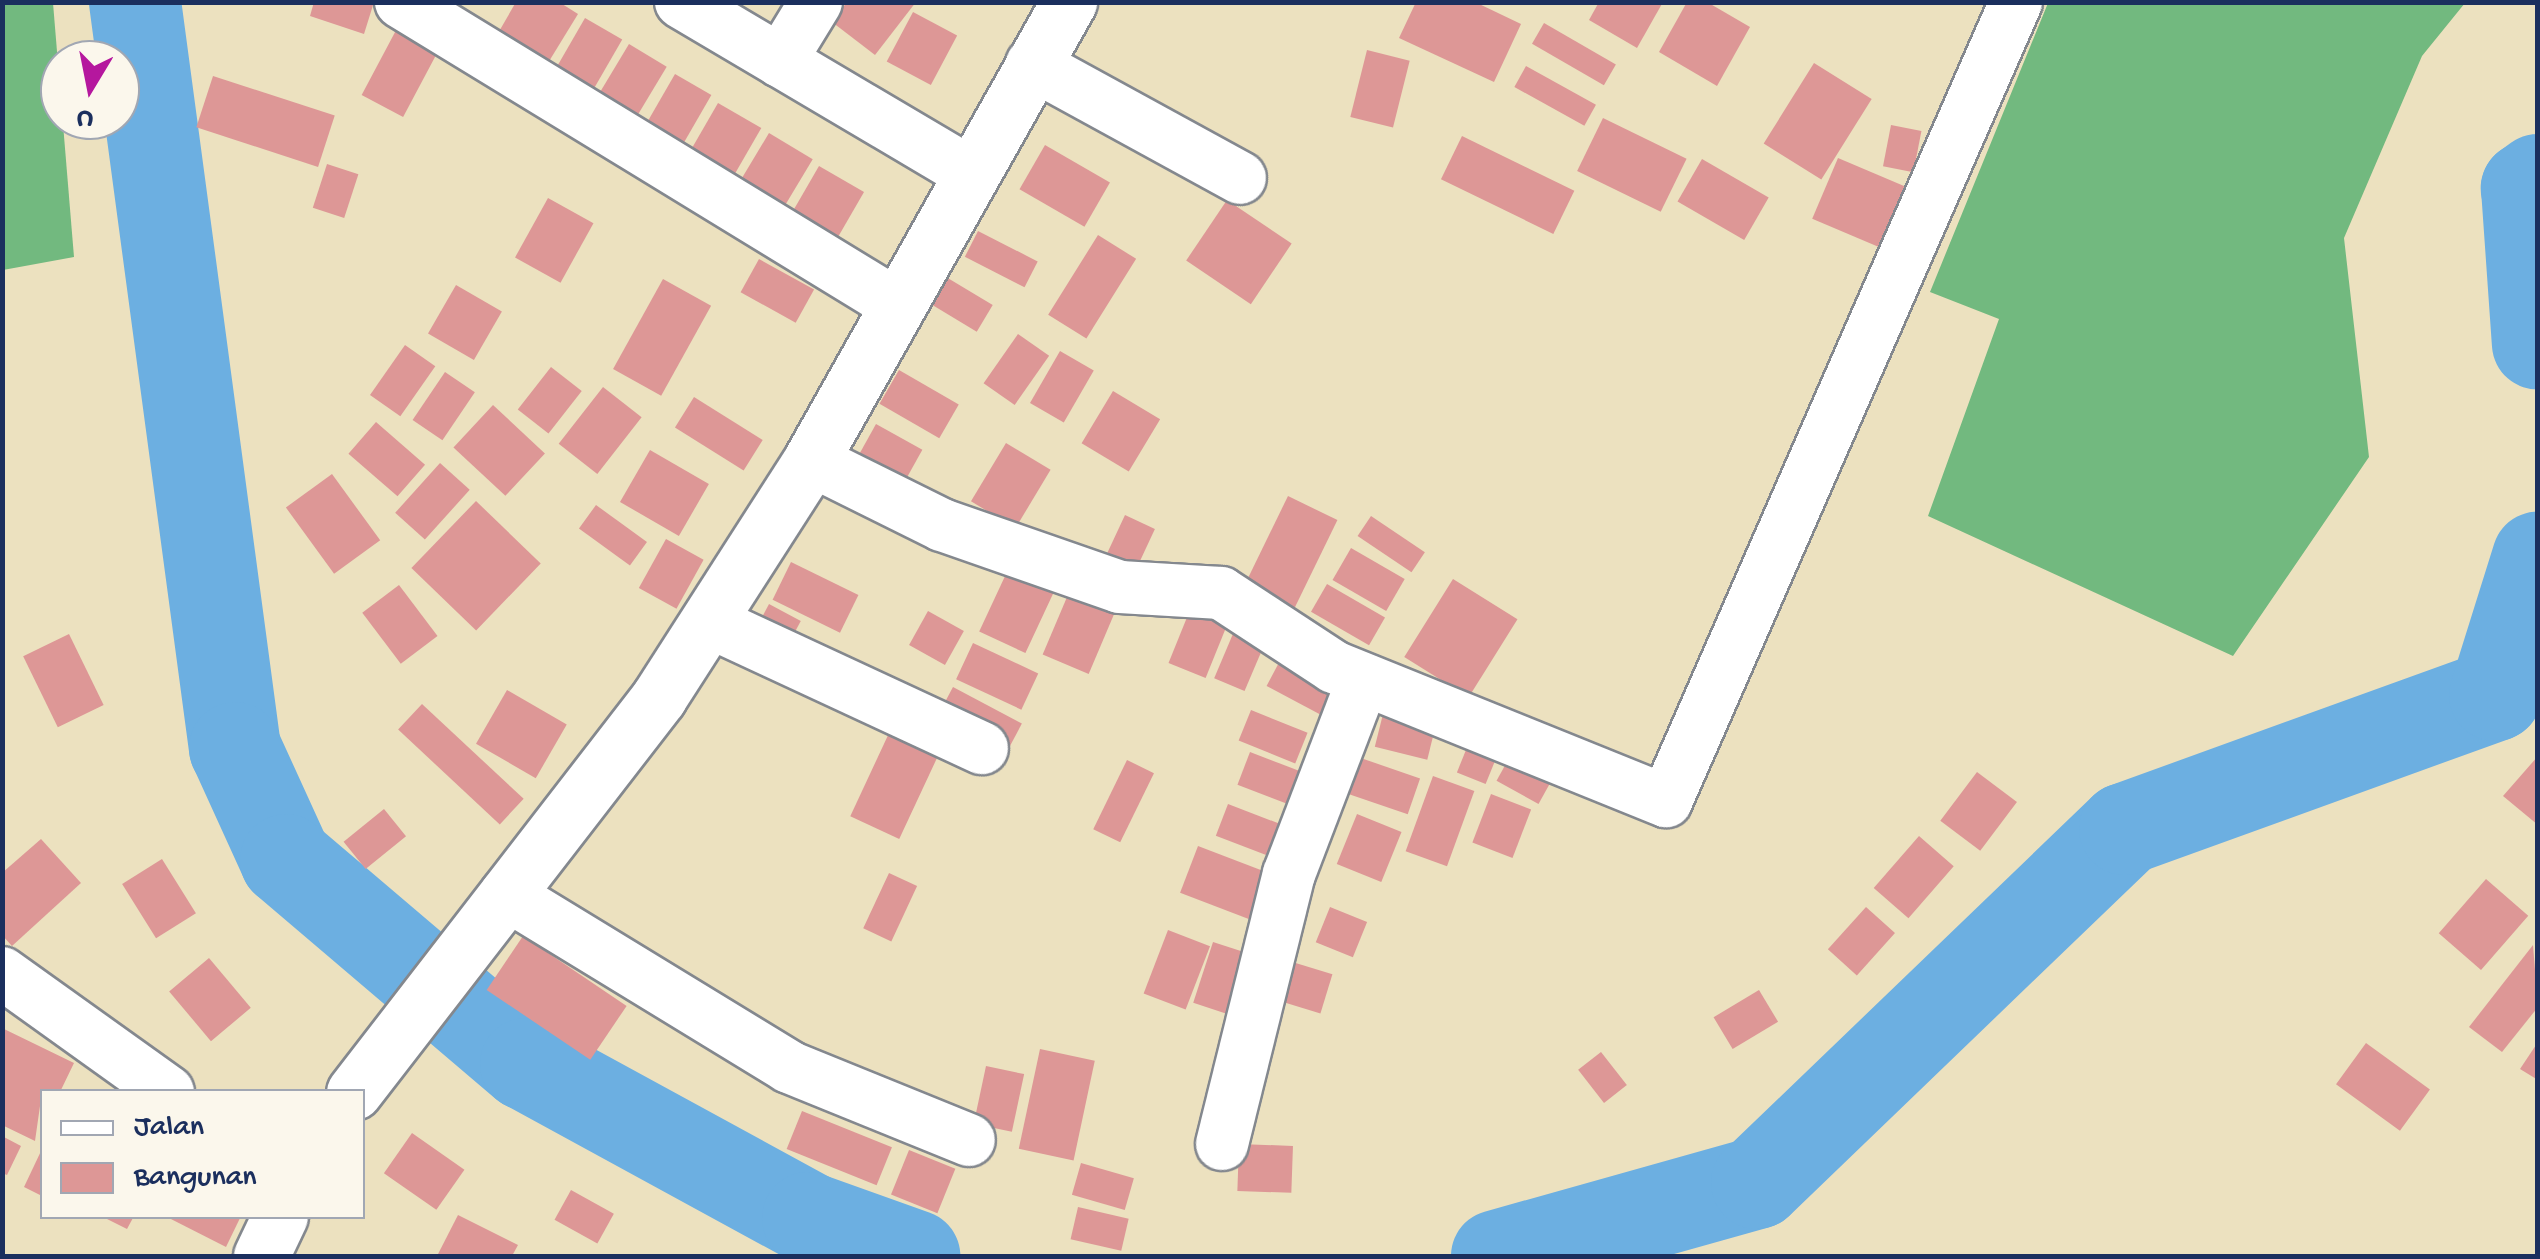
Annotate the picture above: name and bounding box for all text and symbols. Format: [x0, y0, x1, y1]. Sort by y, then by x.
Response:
north arrow [40, 40, 140, 140]
text: U [74, 100, 96, 136]
legend [40, 1089, 365, 1219]
text: Jalan [134, 1111, 204, 1146]
text: Bangunan [134, 1161, 257, 1196]

